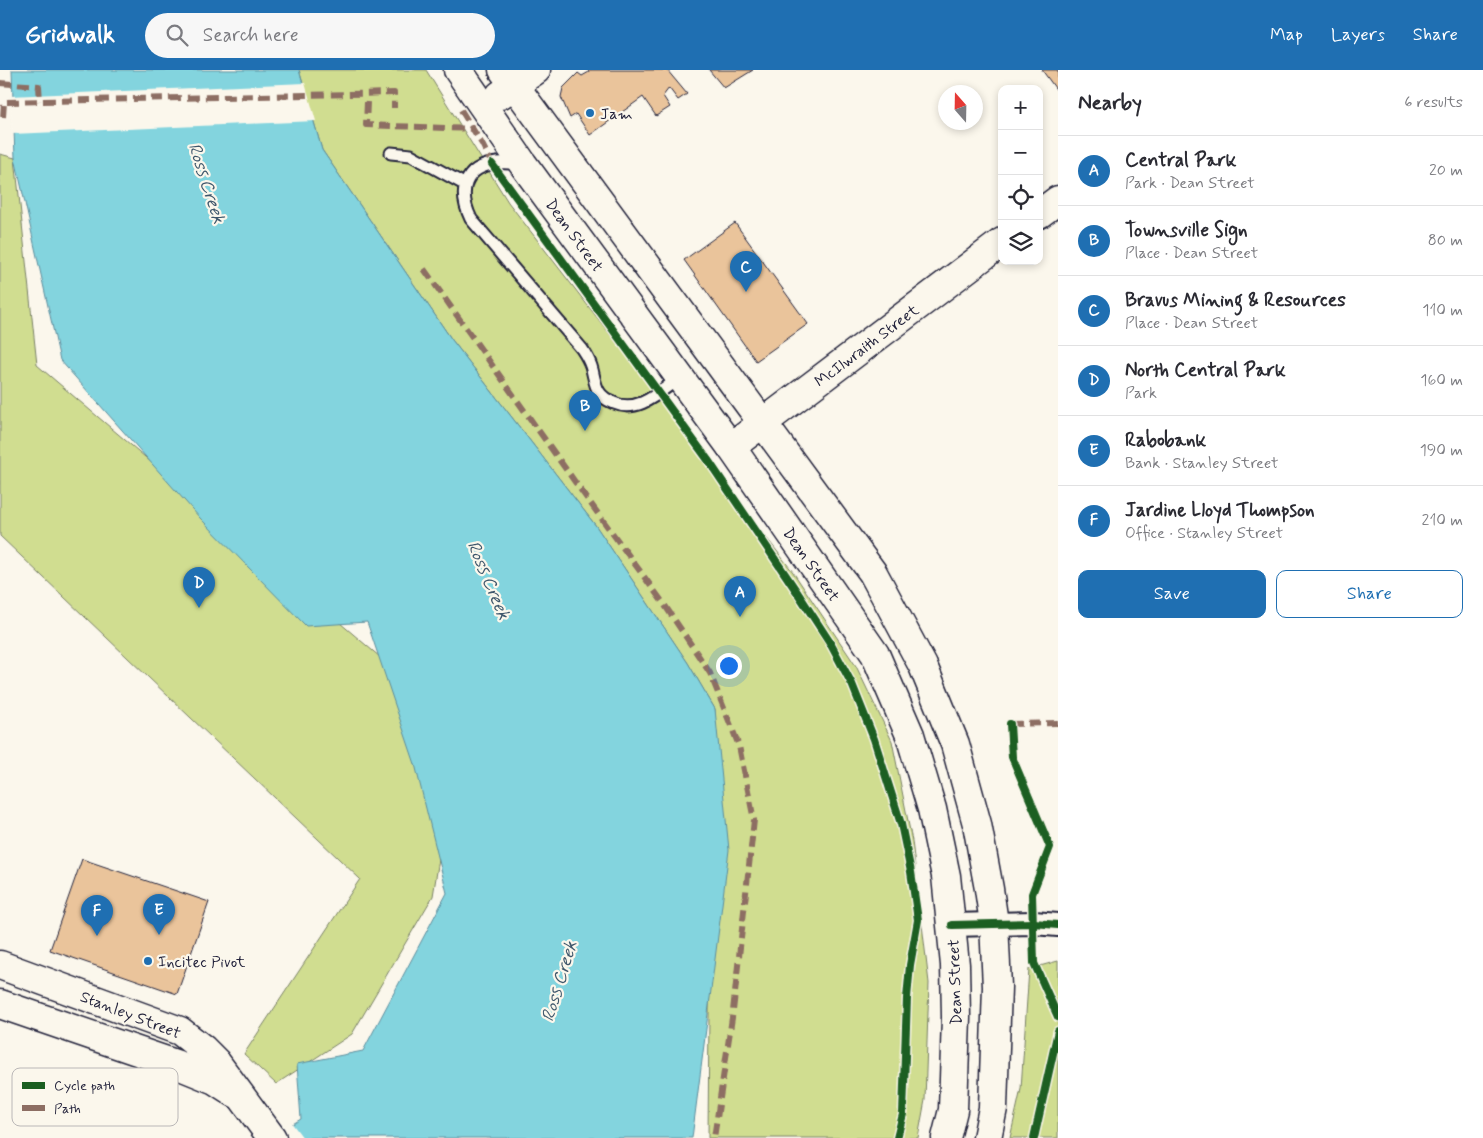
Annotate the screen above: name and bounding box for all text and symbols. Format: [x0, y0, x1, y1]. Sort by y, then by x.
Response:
search box [145, 13, 495, 58]
text: Gridwalk [25, 20, 115, 51]
icon: search [163, 21, 191, 49]
text: Search here [203, 23, 298, 48]
text: Map [1270, 23, 1303, 47]
text: Layers [1331, 23, 1385, 47]
text: Share [1413, 23, 1458, 47]
north arrow [938, 85, 983, 130]
map controls [998, 85, 1043, 265]
button: + [998, 85, 1043, 130]
text: Nearby [1078, 89, 1142, 117]
text: 6 results [1404, 92, 1463, 113]
place label: Jam [600, 104, 633, 125]
marker: Jam [584, 107, 596, 119]
button: − [998, 130, 1043, 175]
water label: Ross Creek [182, 140, 230, 227]
text: Central Park [1125, 148, 1236, 173]
text: A [1089, 160, 1099, 181]
text: 20 m [1429, 160, 1463, 181]
text: Park · Dean Street [1125, 173, 1255, 194]
button: locate [998, 175, 1043, 220]
street label: Dean Street [540, 195, 608, 277]
text: Townsville Sign [1125, 218, 1248, 243]
button: layers [998, 220, 1043, 265]
text: B [1089, 230, 1099, 251]
text: 80 m [1428, 230, 1463, 251]
text: Place · Dean Street [1125, 243, 1258, 264]
pin: C [730, 251, 762, 292]
text: Bravus Mining & Resources [1125, 288, 1346, 313]
street label: McIlwraith Street [811, 300, 924, 392]
text: C [1088, 300, 1100, 321]
text: 110 m [1422, 300, 1463, 321]
text: Place · Dean Street [1125, 313, 1258, 334]
text: North Central Park [1125, 358, 1286, 383]
text: D [1088, 370, 1100, 391]
text: 160 m [1420, 370, 1463, 391]
text: Park [1125, 383, 1157, 404]
pin: B [569, 390, 601, 431]
text: Rabobank [1125, 428, 1206, 453]
text: E [1089, 440, 1099, 461]
text: 190 m [1420, 440, 1463, 461]
text: Bank · Stanley Street [1125, 453, 1279, 474]
text: Jardine Lloyd Thompson [1125, 498, 1315, 523]
text: F [1090, 510, 1098, 531]
text: 210 m [1422, 510, 1463, 531]
text: Office · Stanley Street [1125, 523, 1283, 544]
street label: Dean Street [778, 524, 844, 606]
water label: Ross Creek [461, 537, 515, 623]
pin: D [183, 567, 215, 608]
button: Save [1078, 570, 1266, 618]
button: Share [1276, 570, 1463, 618]
pin: A [724, 576, 756, 617]
your location [716, 653, 742, 679]
pin: E [143, 894, 175, 935]
pin: F [81, 895, 113, 936]
water label: Ross Creek [536, 938, 584, 1025]
street label: Dean Street [943, 938, 967, 1025]
place label: Incitec Pivot [158, 952, 246, 973]
marker: Incitec Pivot [142, 955, 154, 967]
street label: Stanley Street [77, 987, 184, 1044]
legend [12, 1068, 178, 1126]
text: Cycle path [54, 1077, 115, 1095]
text: Path [54, 1100, 81, 1118]

